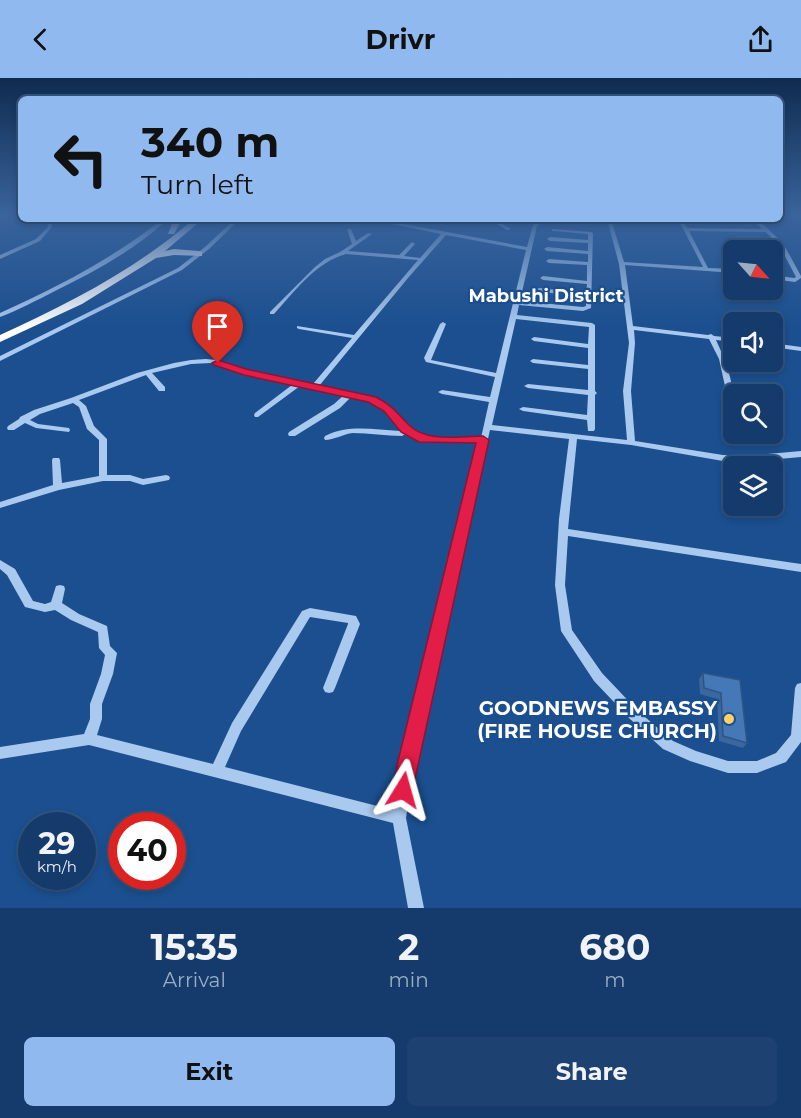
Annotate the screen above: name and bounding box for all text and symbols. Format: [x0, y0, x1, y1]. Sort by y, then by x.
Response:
icon: back [24, 23, 57, 56]
text: Drivr [366, 23, 435, 56]
icon: share [744, 23, 777, 56]
text: 340 m [141, 116, 279, 168]
icon: left [42, 120, 120, 198]
text: Turn left [141, 168, 254, 201]
north arrow [723, 240, 783, 300]
map controls [723, 240, 783, 516]
district label: Mabushi District [469, 285, 624, 307]
pin [192, 301, 243, 363]
icon: arrive [201, 310, 234, 343]
button: sound [723, 312, 783, 372]
button: search [723, 384, 783, 444]
button: layers [723, 456, 783, 516]
place label: GOODNEWS EMBASSY (FIRE HOUSE CHURCH) [477, 696, 717, 743]
marker: GOODNEWS EMBASSY (FIRE HOUSE CHURCH) [722, 712, 736, 726]
position arrow [371, 758, 435, 822]
speed limit sign: 40 [108, 812, 186, 890]
text: 29 [39, 825, 75, 862]
text: km/h [37, 857, 77, 876]
text: 15:35 [151, 925, 238, 969]
text: 2 [398, 925, 419, 969]
text: 680 [579, 925, 650, 969]
text: Arrival [163, 968, 226, 992]
text: min [389, 968, 429, 992]
text: m [604, 968, 625, 992]
button: Exit [24, 1037, 395, 1106]
button: Share [407, 1037, 777, 1106]

